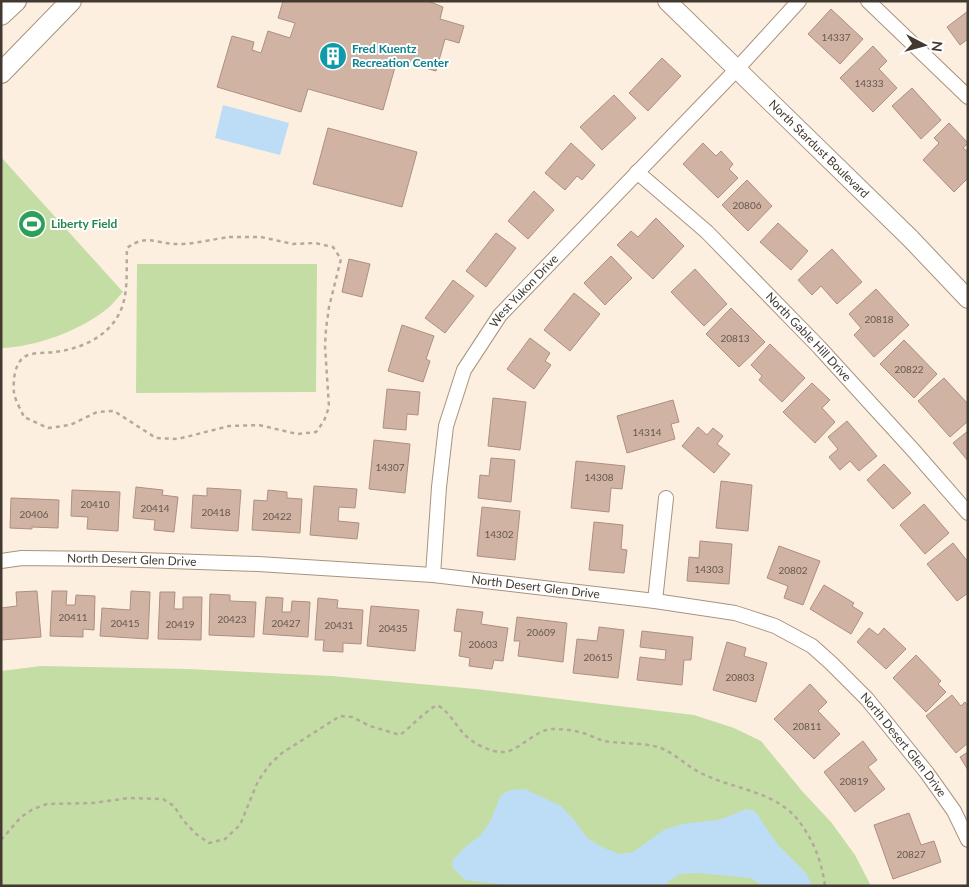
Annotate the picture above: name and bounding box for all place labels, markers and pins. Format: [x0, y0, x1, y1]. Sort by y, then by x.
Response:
building icon: Fred Kuentz Recreation Center [318, 41, 348, 71]
place label: Fred Kuentz Recreation Center [352, 41, 449, 70]
sports icon: Liberty Field [17, 209, 47, 239]
place label: Liberty Field [51, 216, 118, 231]

